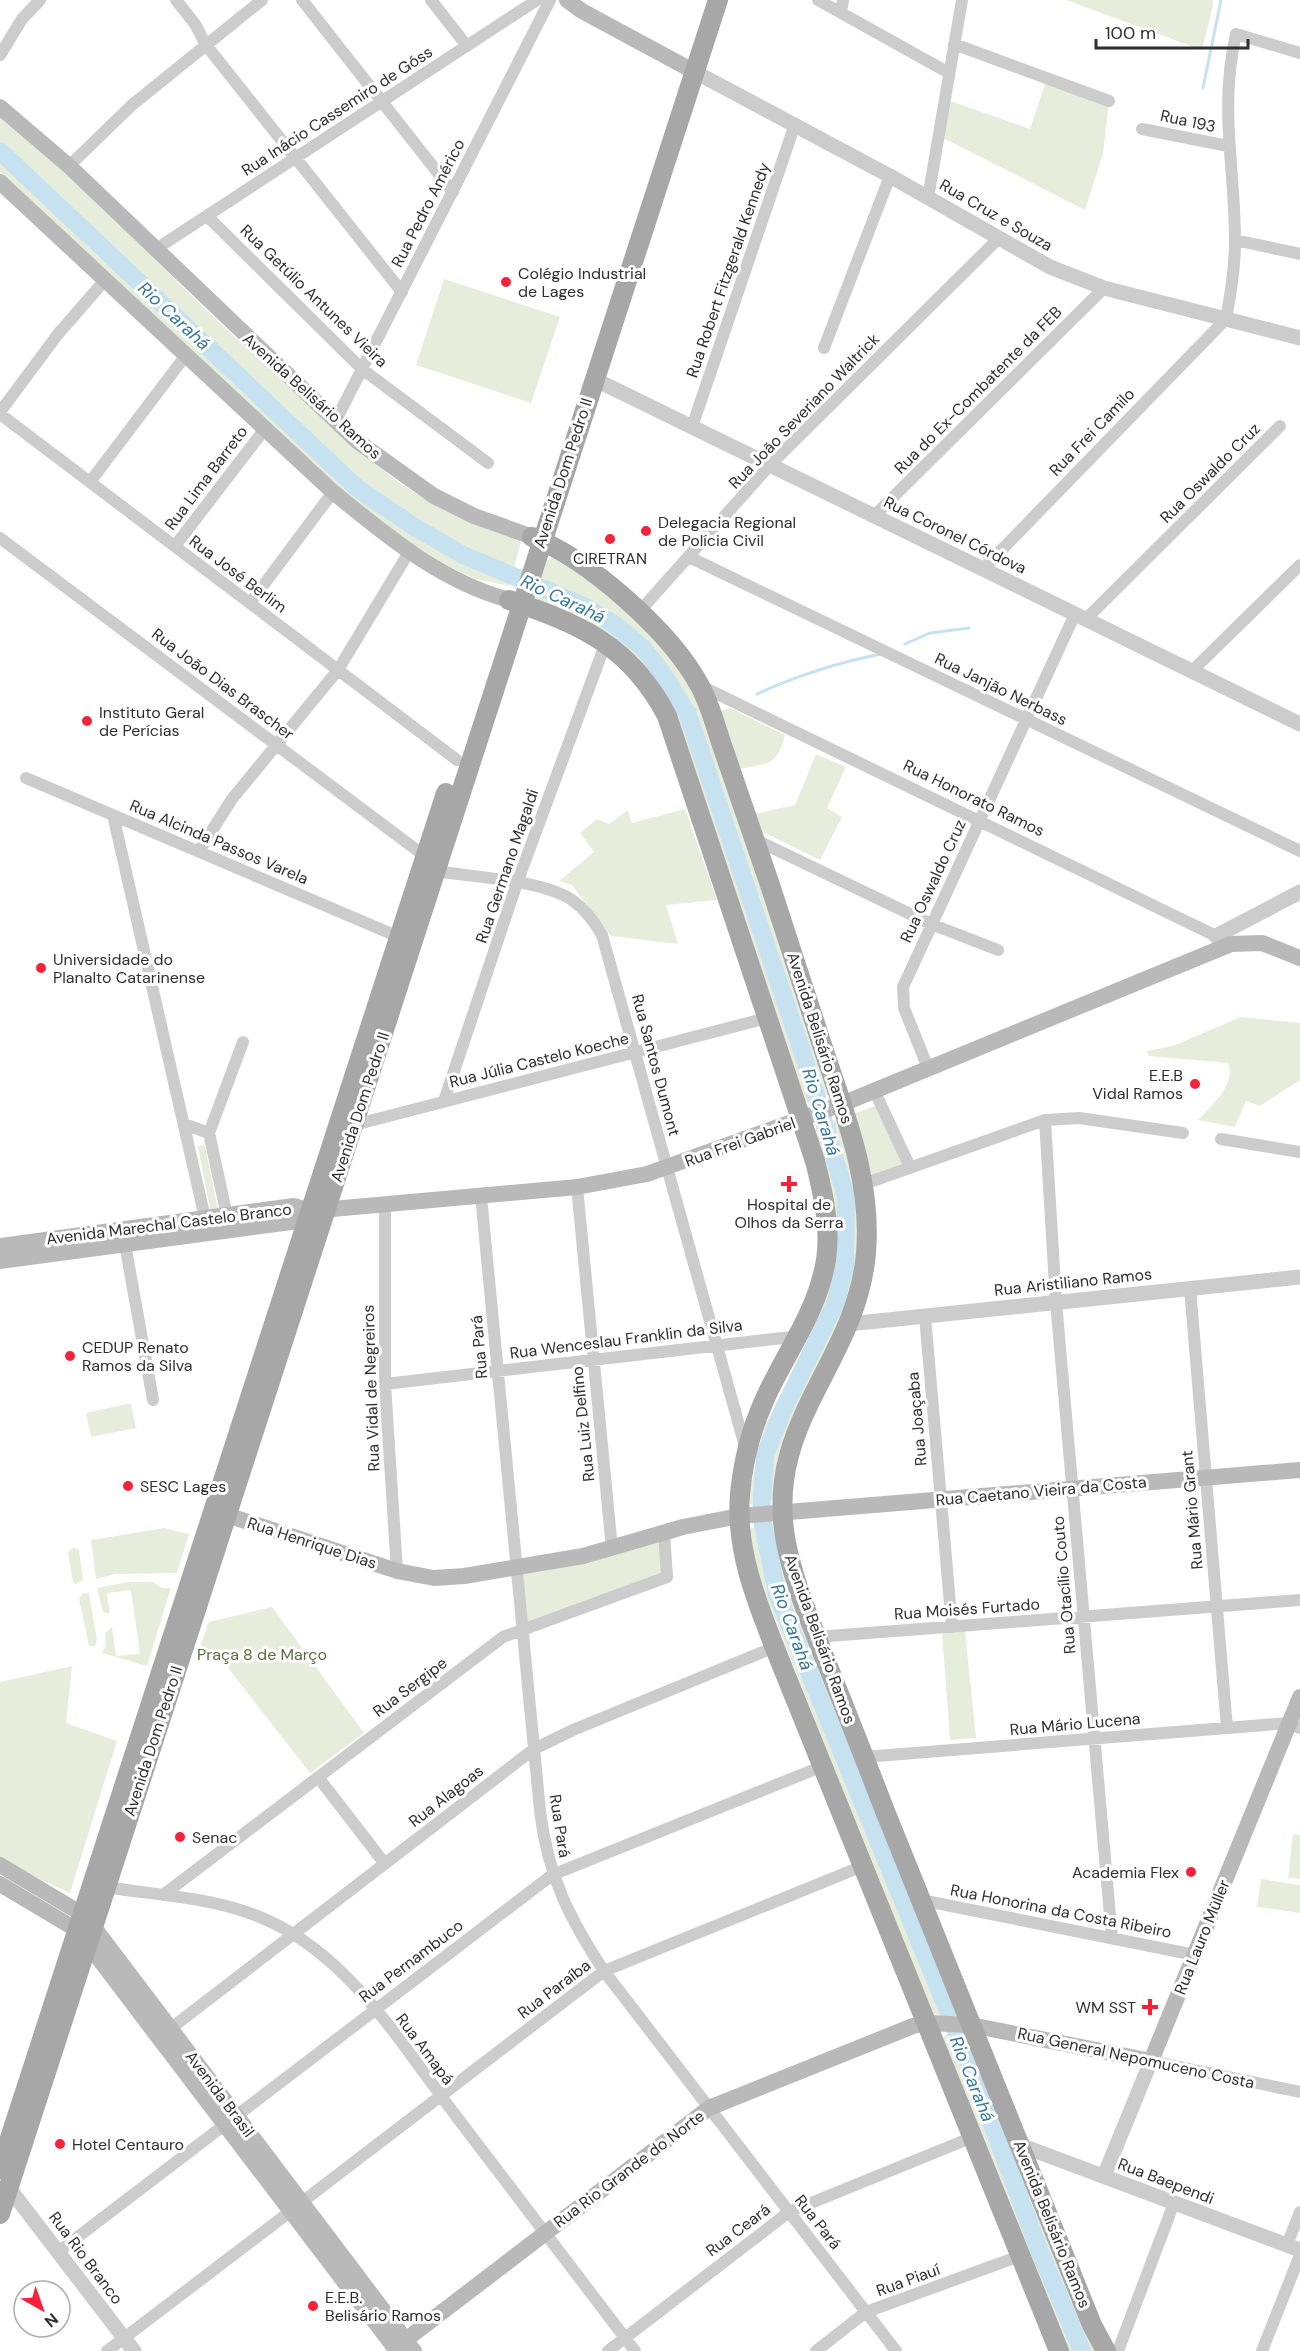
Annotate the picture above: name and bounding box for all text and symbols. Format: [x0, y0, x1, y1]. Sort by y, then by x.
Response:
scale bar [1096, 12, 1248, 50]
text: 100 m [1105, 21, 1156, 45]
street label: Rua Inácio Cassemiro de Góss [237, 41, 437, 181]
street label: Rua 193 [1158, 105, 1218, 137]
street label: Rua Pedro Américo [387, 135, 469, 271]
street label: Rua Robert Fitzgerald Kennedy [681, 160, 775, 380]
street label: Rua Cruz e Souza [936, 174, 1056, 256]
street label: Rua Getúlio Antunes Vieira [236, 220, 392, 372]
place label: Colégio Industrial de Lages [518, 263, 646, 302]
marker: Colégio Industrial de Lages [499, 275, 513, 289]
water label: Rio Carahá [133, 276, 215, 356]
street label: Rua do Ex-Combatente da FEB [890, 302, 1066, 478]
street label: Avenida Belisário Ramos [238, 328, 386, 464]
street label: Rua João Severiano Waltrick [724, 329, 884, 493]
street label: Rua Frei Camilo [1045, 384, 1139, 480]
street label: Avenida Dom Pedro II [529, 395, 597, 551]
street label: Rua Oswaldo Cruz [1155, 418, 1265, 528]
street label: Rua Lima Barreto [160, 422, 252, 534]
street label: Rua Coronel Córdova [880, 491, 1030, 579]
place label: Delegacia Regional de Polícia Civil [658, 512, 796, 551]
marker: Delegacia Regional de Polícia Civil [639, 524, 653, 538]
street label: Rua José Berlim [185, 530, 291, 618]
marker: CIRETRAN [603, 532, 617, 546]
place label: CIRETRAN [573, 548, 647, 569]
water label: Rio Carahá [517, 569, 609, 629]
street label: Rua João Dias Brascher [148, 624, 298, 745]
street label: Rua Janjão Nerbass [931, 648, 1071, 730]
place label: Instituto Geral de Perícias [99, 702, 204, 741]
marker: Instituto Geral de Perícias [80, 714, 94, 728]
street label: Rua Honorato Ramos [900, 755, 1048, 841]
street label: Rua Germano Magaldi [471, 786, 543, 946]
street label: Rua Alcinda Passos Varela [127, 795, 311, 889]
street label: Rua Oswaldo Cruz [895, 816, 971, 946]
place label: Universidade do Planalto Catarinense [53, 949, 205, 988]
street label: Avenida Belisário Ramos [782, 950, 858, 1126]
marker: Universidade do Planalto Catarinense [34, 961, 48, 975]
street label: Rua Santos Dumont [627, 992, 685, 1138]
street label: Rua Júlia Castelo Koeche [447, 1028, 631, 1092]
street label: Avenida Dom Pedro II [326, 1029, 394, 1185]
water label: Rio Carahá [796, 1065, 846, 1159]
place label: E.E.B Vidal Ramos [1092, 1065, 1183, 1104]
marker: E.E.B Vidal Ramos [1188, 1077, 1202, 1091]
street label: Rua Frei Gabriel [682, 1112, 798, 1172]
marker: Hospital de Olhos da Serra [780, 1175, 798, 1193]
place label: Hospital de Olhos da Serra [735, 1194, 843, 1233]
street label: Avenida Marechal Castelo Branco [45, 1199, 293, 1249]
street label: Rua Aristiliano Ramos [993, 1263, 1153, 1301]
street label: Rua Vidal de Negreiros [358, 1304, 384, 1472]
street label: Rua Pará [466, 1314, 492, 1380]
street label: Rua Wenceslau Franklin da Silva [508, 1314, 744, 1364]
place label: CEDUP Renato Ramos da Silva [82, 1337, 192, 1376]
marker: CEDUP Renato Ramos da Silva [63, 1349, 77, 1363]
street label: Rua Luiz Delfino [566, 1365, 600, 1483]
street label: Rua Joaçaba [902, 1371, 932, 1467]
street label: Rua Mário Grant [1176, 1450, 1208, 1570]
street label: Rua Caetano Vieira da Costa [935, 1471, 1147, 1511]
place label: SESC Lages [140, 1476, 226, 1497]
marker: SESC Lages [121, 1479, 135, 1493]
street label: Rua Henrique Dias [245, 1512, 379, 1574]
street label: Rua Otacílio Couto [1048, 1515, 1080, 1655]
street label: Avenida Belisário Ramos [780, 1551, 860, 1727]
water label: Rio Carahá [765, 1580, 819, 1674]
street label: Rua Moisés Furtado [893, 1593, 1041, 1625]
park label: Praça 8 de Março [197, 1644, 327, 1665]
street label: Rua Sergipe [369, 1652, 451, 1722]
street label: Avenida Dom Pedro II [119, 1663, 187, 1819]
street label: Rua Mário Lucena [1009, 1708, 1141, 1740]
street label: Rua Alagoas [404, 1760, 488, 1832]
street label: Rua Pará [545, 1793, 575, 1859]
place label: Senac [192, 1827, 237, 1848]
marker: Senac [173, 1830, 187, 1844]
place label: Academia Flex [1072, 1862, 1179, 1883]
marker: Academia Flex [1184, 1865, 1198, 1879]
street label: Rua Lauro Müller [1169, 1876, 1235, 1998]
street label: Rua Honorina da Costa Ribeiro [949, 1879, 1173, 1943]
street label: Rua Pernambuco [355, 1915, 467, 2007]
street label: Rua Paraíba [513, 1955, 595, 2023]
place label: WM SST [1076, 1997, 1136, 2018]
marker: WM SST [1141, 1998, 1159, 2016]
street label: Rua Amapá [391, 2009, 459, 2089]
street label: Rua General Nepomuceno Costa [1016, 2023, 1256, 2093]
water label: Rio Carahá [944, 2032, 1000, 2126]
street label: Avenida Brasil [181, 2047, 259, 2141]
street label: Rua Rio Grande do Norte [549, 2105, 709, 2233]
place label: Hotel Centauro [72, 2134, 184, 2155]
marker: Hotel Centauro [53, 2137, 67, 2151]
street label: Avenida Belisário Ramos [1009, 2137, 1095, 2311]
street label: Rua Baependi [1115, 2153, 1217, 2209]
street label: Rua Pará [790, 2190, 846, 2254]
street label: Rua Ceará [702, 2199, 774, 2261]
street label: Rua Rio Branco [44, 2207, 128, 2309]
street label: Rua Piauí [873, 2259, 943, 2301]
north arrow [12, 2279, 72, 2339]
place label: E.E.B. Belisário Ramos [325, 2287, 441, 2326]
marker: E.E.B. Belisário Ramos [306, 2299, 320, 2313]
text: N [40, 2308, 63, 2332]

